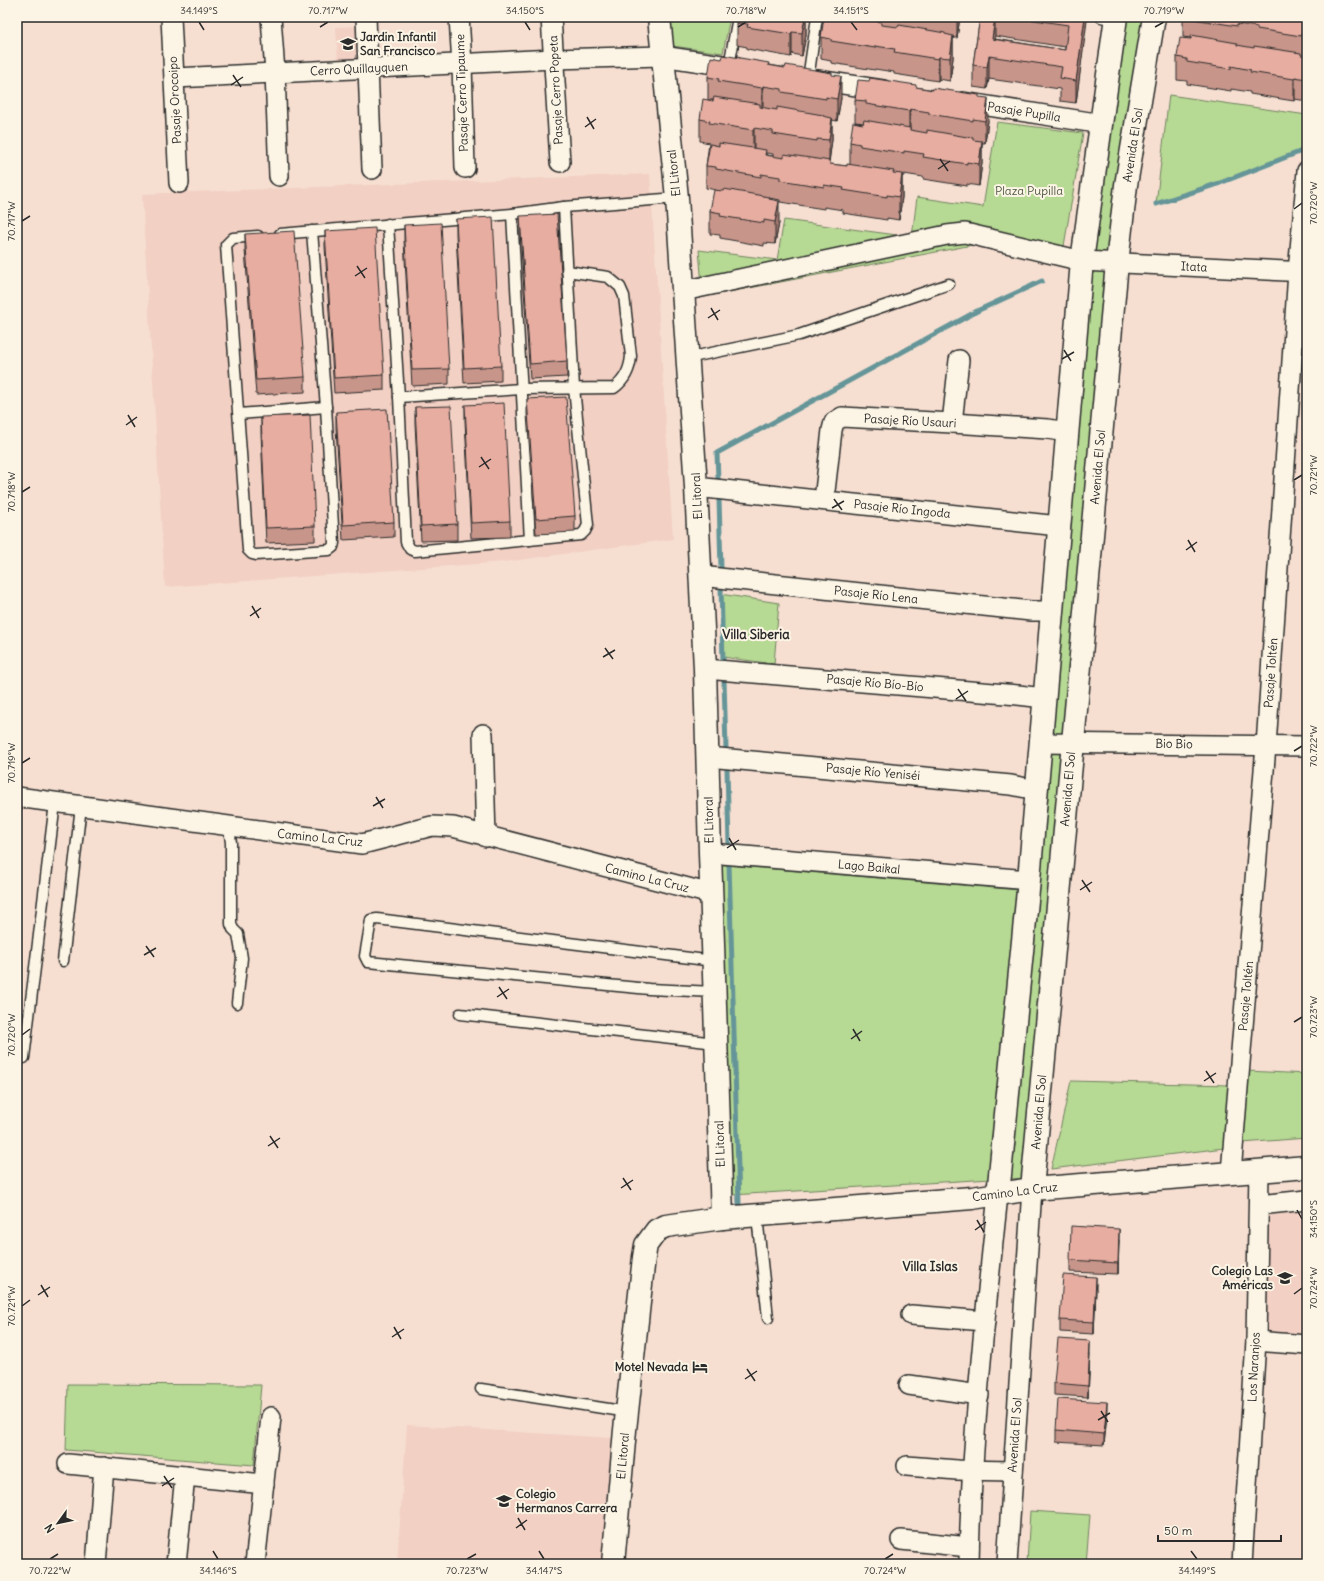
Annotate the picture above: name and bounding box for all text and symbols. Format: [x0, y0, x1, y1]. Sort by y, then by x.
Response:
text: 34.149°S [180, 4, 218, 17]
text: 70.717°W [308, 4, 348, 17]
text: 34.150°S [506, 4, 545, 17]
text: 70.718°W [726, 4, 766, 17]
text: 34.151°S [833, 4, 869, 17]
text: 70.719°W [1144, 4, 1184, 17]
place label: Jardin Infantil San Francisco [360, 29, 436, 58]
street label: Pasaje Cerro Tipaume [452, 34, 471, 152]
school or university icon: Jardin Infantil San Francisco [339, 35, 357, 53]
street label: Pasaje Cerro Popeta [545, 35, 566, 145]
street label: Pasaje Orocoipo [165, 55, 184, 144]
street label: Cerro Quíllayquen [310, 58, 408, 79]
street label: Pasaje Pupilla [986, 98, 1062, 125]
street label: Avenida El Sol [1119, 107, 1146, 183]
street label: El Litoral [664, 149, 683, 197]
text: 70.720°W [1307, 182, 1320, 224]
park label: Plaza Pupilla [995, 183, 1063, 198]
text: 70.717°W [5, 201, 18, 241]
street label: Itata [1180, 258, 1208, 275]
street label: Pasaje Río Usauri [863, 411, 957, 430]
street label: Avenida El Sol [1087, 429, 1108, 505]
text: 70.721°W [1307, 455, 1320, 495]
text: 70.718°W [5, 472, 18, 512]
street label: El Litoral [688, 472, 705, 520]
street label: Pasaje Río Ingoda [853, 496, 951, 521]
street label: Pasaje Río Lena [833, 583, 919, 606]
district label: Villa Siberia [722, 626, 790, 643]
street label: Pasaje Toltén [1261, 637, 1280, 709]
street label: Pasaje Río Bío-Bío [826, 671, 925, 694]
text: 70.722°W [1307, 725, 1320, 767]
street label: Bio Bio [1155, 736, 1193, 751]
text: 70.719°W [5, 743, 18, 783]
street label: Avenida El Sol [1057, 751, 1078, 827]
street label: Pasaje Río Yeniséi [825, 760, 921, 783]
street label: El Litoral [701, 796, 716, 844]
street label: Camino La Cruz [276, 826, 364, 849]
street label: Lago Baikal [837, 856, 901, 877]
street label: Camino La Cruz [604, 860, 691, 895]
street label: Pasaje Toltén [1235, 960, 1256, 1032]
text: 70.723°W [1307, 996, 1320, 1038]
text: 70.720°W [5, 1014, 18, 1056]
street label: Avenida El Sol [1028, 1074, 1049, 1150]
street label: El Litoral [711, 1120, 728, 1168]
street label: Camino La Cruz [971, 1179, 1059, 1204]
text: 34.150°S [1307, 1199, 1320, 1238]
district label: Villa Islas [902, 1258, 958, 1275]
place label: Colegio Las Américas [1212, 1263, 1274, 1292]
text: 70.724°W [1307, 1267, 1320, 1309]
school or university icon: Colegio Las Américas [1276, 1269, 1294, 1287]
text: 70.721°W [5, 1286, 18, 1326]
street label: Los Naranjos [1244, 1332, 1263, 1402]
hotel icon: Motel Nevada [691, 1358, 709, 1376]
place label: Motel Nevada [615, 1359, 688, 1374]
street label: Avenida El Sol [1004, 1397, 1025, 1473]
street label: El Litoral [613, 1432, 632, 1480]
place label: Colegio Hermanos Carrera [516, 1486, 618, 1515]
school or university icon: Colegio Hermanos Carrera [495, 1492, 513, 1510]
north arrow [38, 1503, 78, 1543]
scale bar [1158, 1517, 1281, 1543]
text: N [42, 1521, 58, 1535]
text: 50 m [1164, 1523, 1193, 1538]
text: 70.722°W [29, 1564, 71, 1577]
text: 34.146°S [199, 1564, 237, 1577]
text: 70.723°W [446, 1564, 488, 1577]
text: 34.147°S [526, 1564, 563, 1577]
text: 70.724°W [864, 1564, 906, 1577]
text: 34.149°S [1178, 1564, 1216, 1577]

